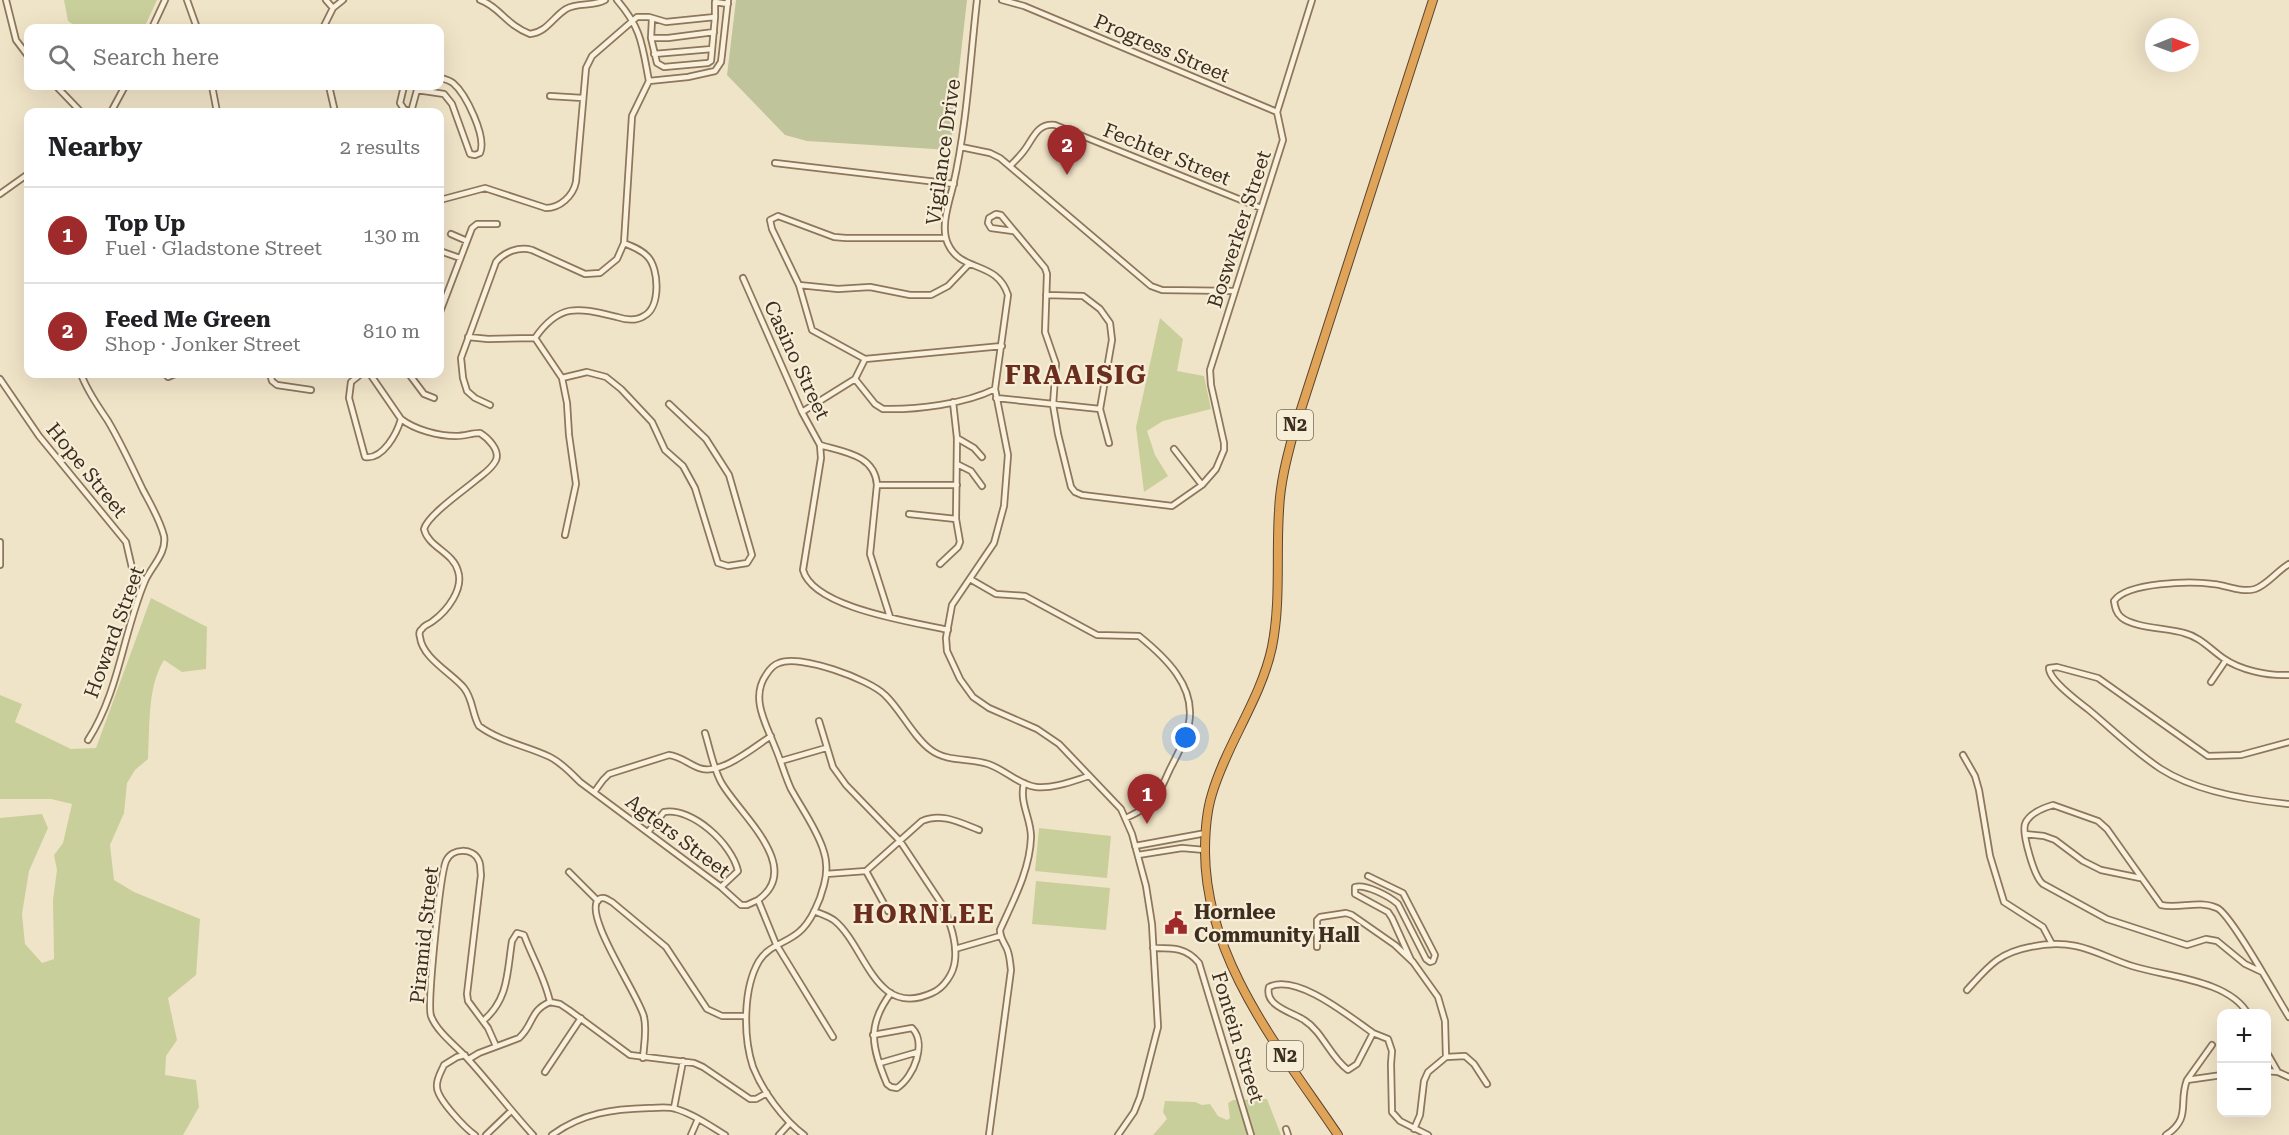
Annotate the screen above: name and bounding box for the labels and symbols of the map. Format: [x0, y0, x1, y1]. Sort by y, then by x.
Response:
street label: Progress Street [1091, 9, 1234, 88]
north arrow [2145, 18, 2199, 72]
street label: Vigilance Drive [921, 77, 965, 227]
street label: Fechter Street [1100, 118, 1235, 191]
pin: 2 [1048, 126, 1086, 175]
street label: Boswerker Street [1202, 147, 1276, 311]
street label: Casino Street [759, 297, 835, 424]
district label: FRAAISIG [1005, 360, 1147, 390]
road number: N2 [1277, 410, 1313, 440]
street label: Hope Street [41, 418, 133, 523]
street label: Howard Street [79, 562, 149, 701]
your location [1171, 723, 1200, 752]
pin: 1 [1128, 774, 1166, 824]
street label: Agters Street [621, 789, 735, 883]
street label: Piramid Street [405, 865, 443, 1005]
district label: HORNLEE [853, 899, 995, 929]
place label: Hornlee Community Hall [1194, 900, 1360, 947]
public building icon: Hornlee Community Hall [1163, 910, 1189, 936]
street label: Fontein Street [1207, 968, 1270, 1106]
road number: N2 [1267, 1041, 1303, 1071]

